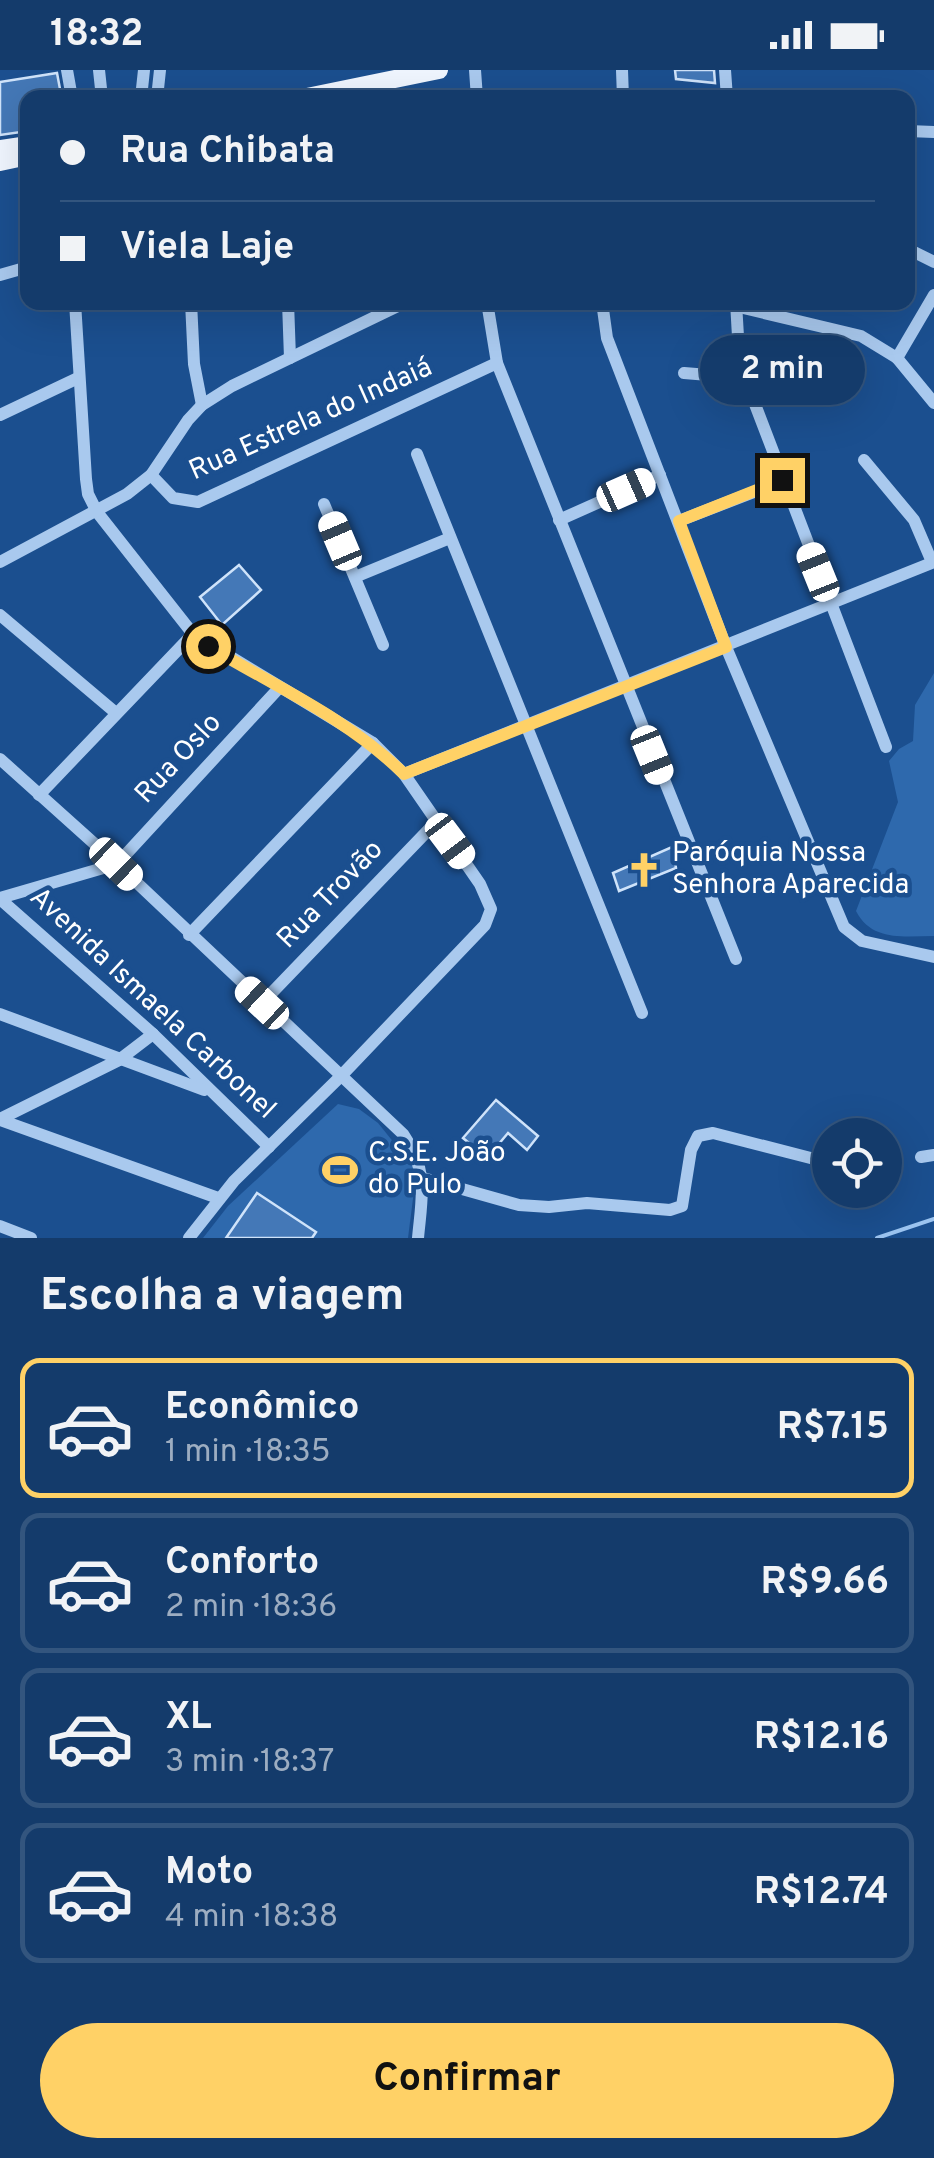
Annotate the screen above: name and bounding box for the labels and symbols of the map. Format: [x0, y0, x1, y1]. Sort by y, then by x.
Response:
callout: 2 min [700, 335, 864, 405]
street label: Rua Estrela do Indaiá [184, 350, 438, 490]
route end [760, 458, 805, 503]
car [592, 464, 660, 516]
car [314, 508, 366, 574]
car [793, 539, 843, 605]
route start [186, 624, 231, 669]
street label: Rua Oslo [128, 706, 230, 812]
car [627, 722, 677, 788]
car [420, 808, 480, 874]
car [84, 832, 148, 896]
street label: Rua Trovão [270, 833, 392, 957]
place label: Paróquia Nossa Senhora Aparecida [672, 836, 909, 904]
church icon: Paróquia Nossa Senhora Aparecida [625, 851, 663, 889]
street label: Avenida Ismaela Carbonel [21, 880, 283, 1128]
car [230, 972, 294, 1034]
place label: C.S.E. João do Pulo [368, 1136, 506, 1204]
sports icon: C.S.E. João do Pulo [321, 1151, 359, 1189]

